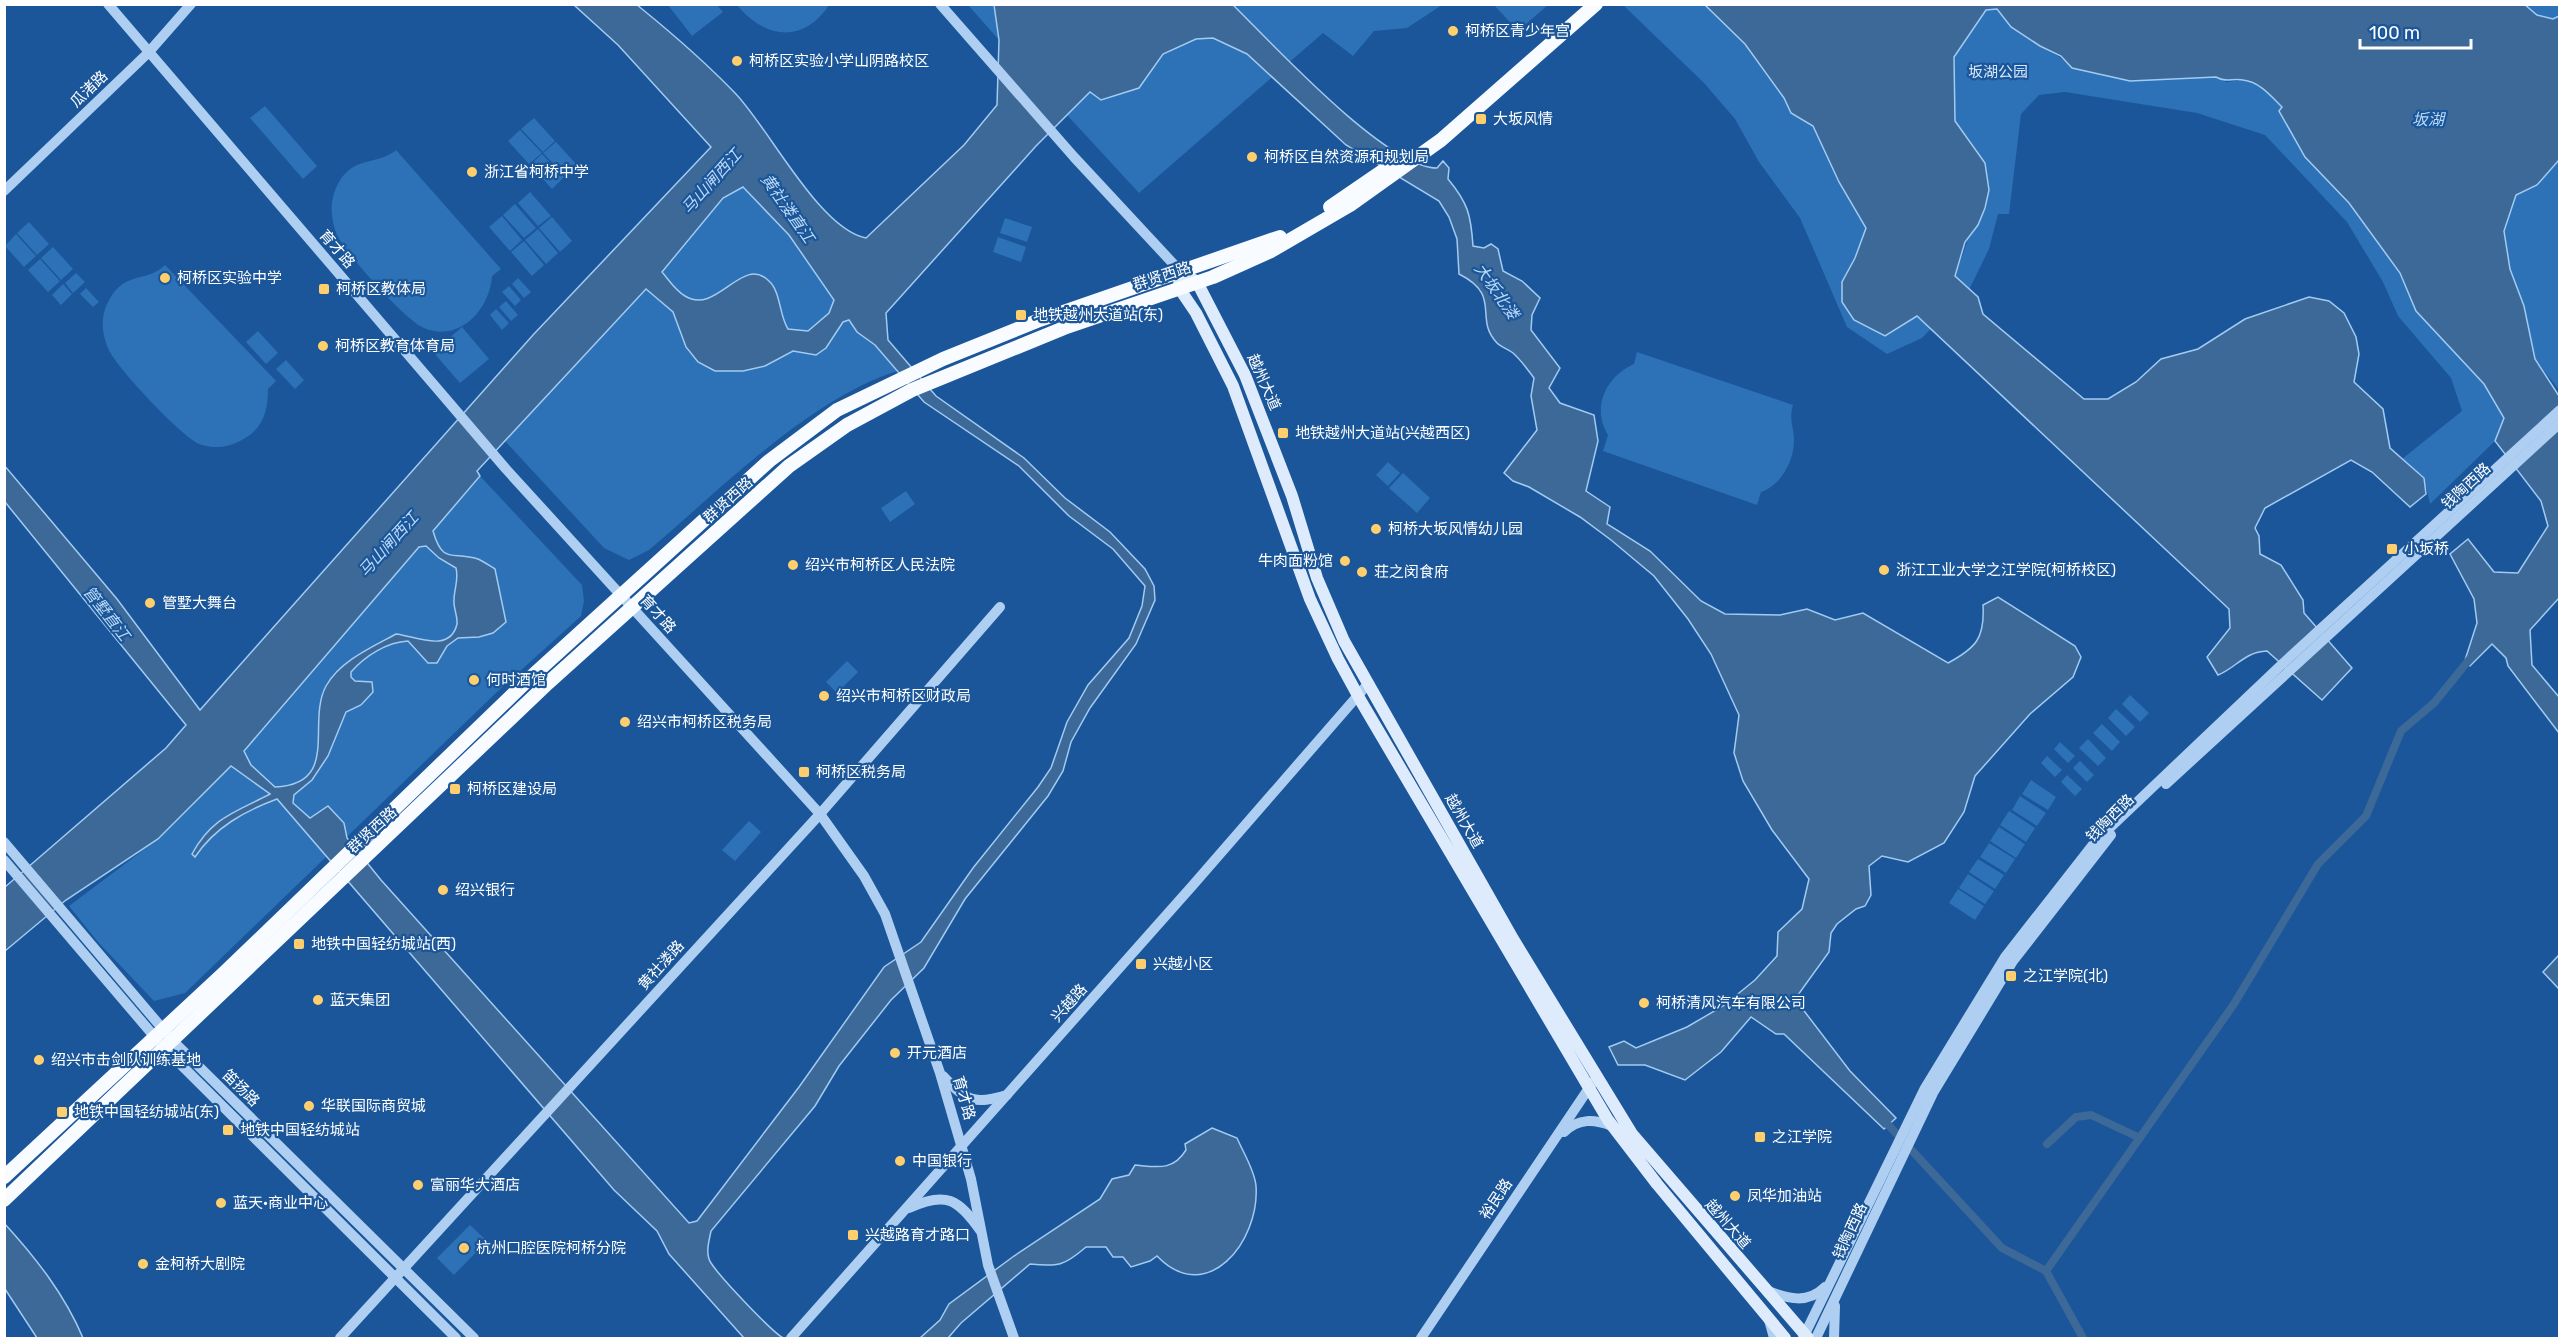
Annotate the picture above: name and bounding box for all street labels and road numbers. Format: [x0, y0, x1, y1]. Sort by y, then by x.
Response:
street label: 瓜渚路 [67, 67, 111, 111]
street label: 育才路 [315, 226, 359, 272]
street label: 群贤西路 [1131, 258, 1193, 294]
street label: 越州大道 [1244, 351, 1284, 413]
street label: 钱陶西路 [2438, 459, 2494, 513]
street label: 群贤西路 [700, 473, 756, 527]
street label: 育才路 [636, 591, 680, 637]
street label: 钱陶西路 [2082, 790, 2138, 846]
street label: 越州大道 [1441, 791, 1487, 851]
street label: 群贤西路 [344, 803, 400, 857]
street label: 黄社溇路 [634, 937, 688, 993]
street label: 兴越路 [1047, 980, 1091, 1026]
street label: 笛扬路 [219, 1066, 263, 1110]
street label: 育才路 [949, 1074, 979, 1122]
street label: 裕民路 [1476, 1175, 1516, 1223]
street label: 越州大道 [1702, 1195, 1754, 1253]
street label: 钱陶西路 [1829, 1200, 1871, 1262]

